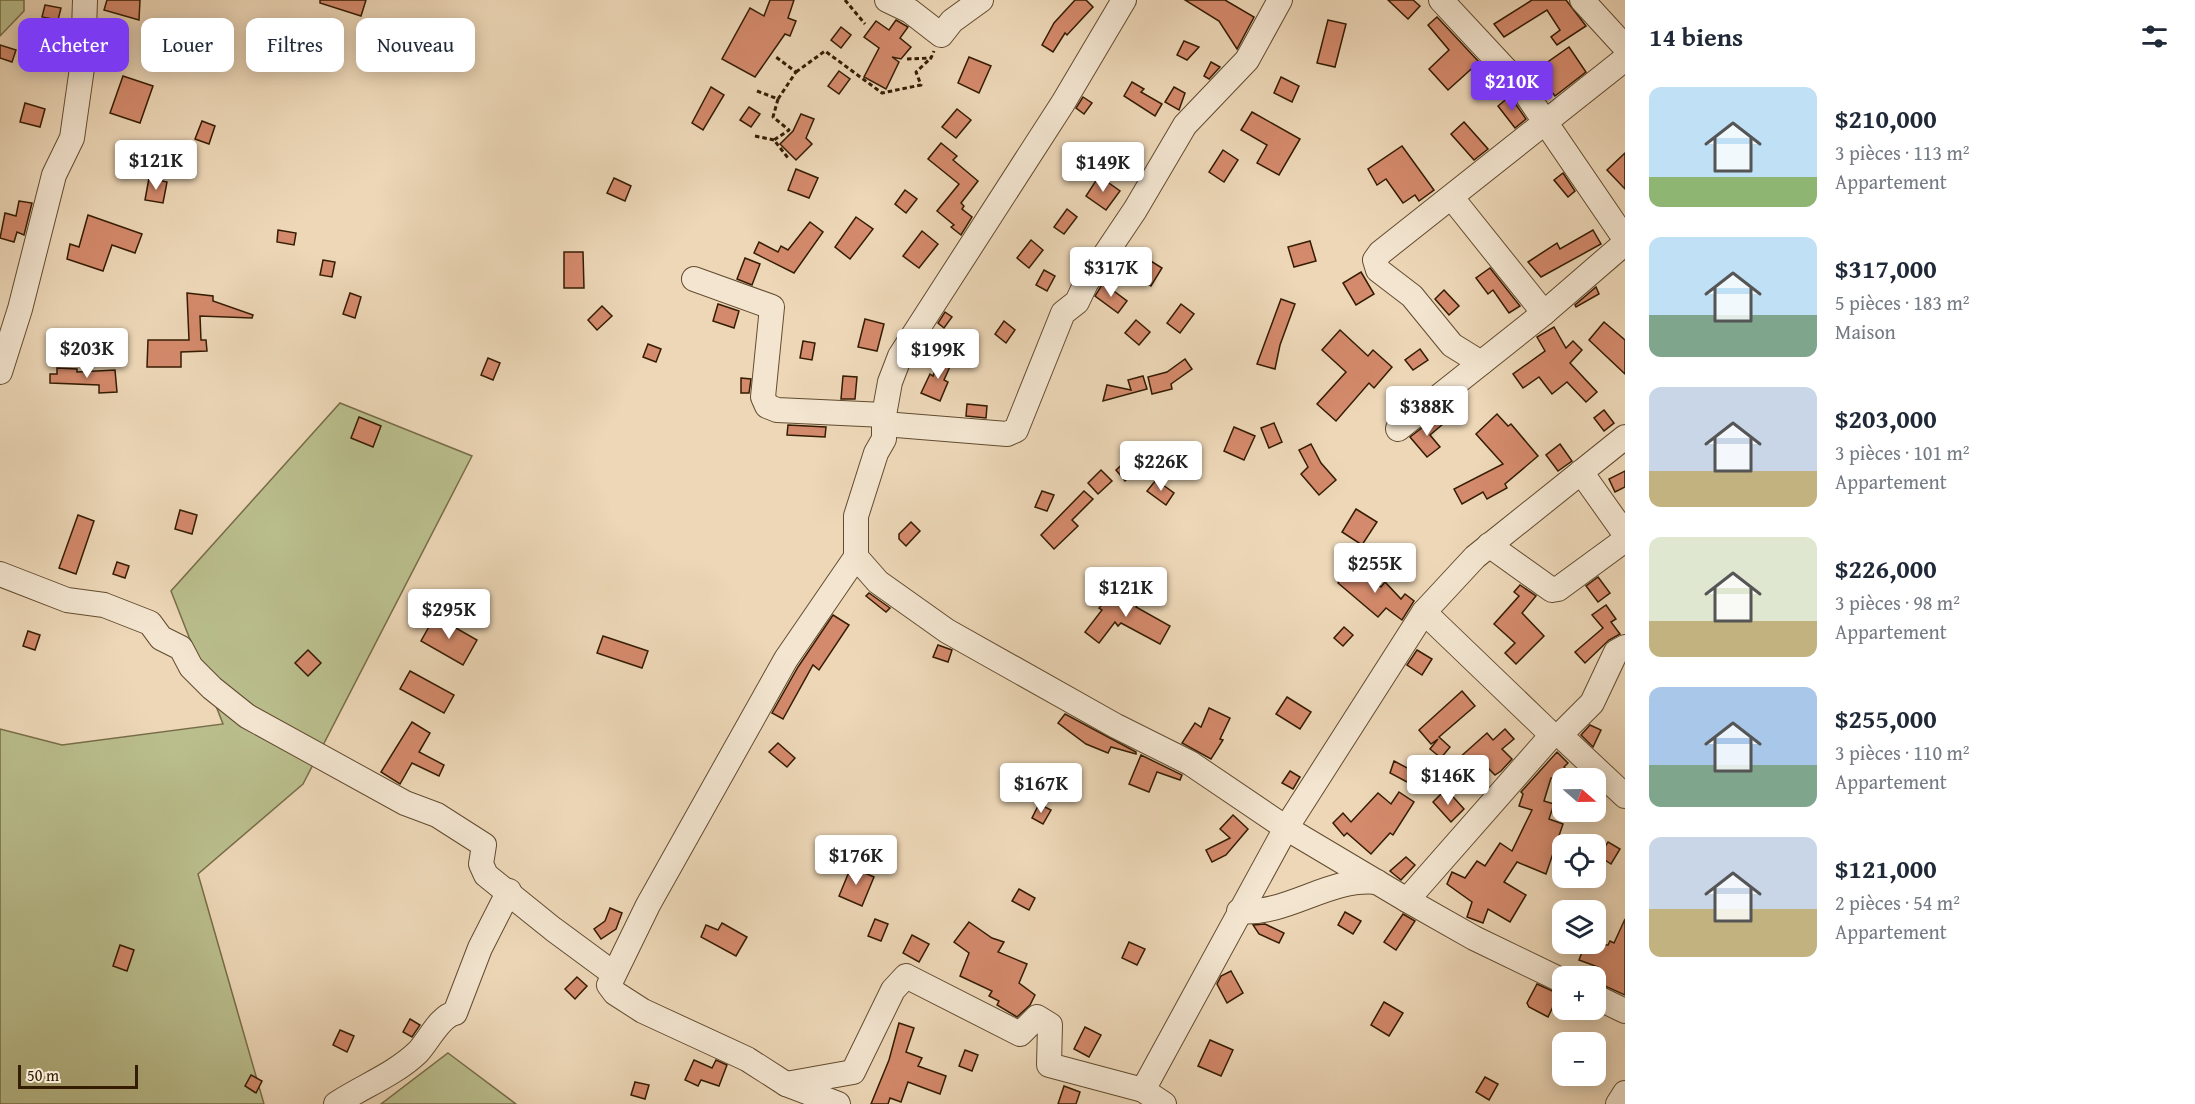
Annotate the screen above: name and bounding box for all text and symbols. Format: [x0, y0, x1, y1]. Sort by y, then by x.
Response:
text: 14 biens [1649, 17, 1743, 56]
chip: Acheter [18, 18, 129, 72]
chip: Louer [141, 18, 234, 72]
chip: Filtres [246, 18, 344, 72]
chip: Nouveau [356, 18, 475, 72]
icon: filters [2138, 20, 2171, 53]
pin: $210K [1470, 61, 1554, 112]
text: $210K [1485, 66, 1539, 95]
text: $210,000 [1835, 99, 1937, 138]
icon: home [1697, 111, 1769, 183]
text: 3 pièces · 113 m² [1835, 138, 1970, 167]
pin: $121K [114, 140, 198, 191]
pin: $149K [1061, 142, 1145, 193]
text: $121K [129, 145, 183, 174]
text: $149K [1076, 147, 1130, 176]
text: Appartement [1835, 167, 1947, 196]
pin: $317K [1069, 247, 1153, 298]
text: $317,000 [1835, 249, 1937, 288]
text: $317K [1084, 252, 1138, 281]
icon: home [1697, 261, 1769, 333]
text: 5 pièces · 183 m² [1835, 288, 1970, 317]
text: Maison [1835, 317, 1896, 346]
pin: $203K [45, 328, 129, 379]
pin: $199K [896, 329, 980, 380]
text: $203K [60, 333, 114, 362]
text: $199K [911, 334, 965, 363]
pin: $388K [1385, 386, 1469, 437]
text: $388K [1400, 391, 1454, 420]
text: $203,000 [1835, 399, 1937, 438]
icon: home [1697, 411, 1769, 483]
text: 3 pièces · 101 m² [1835, 438, 1970, 467]
pin: $226K [1119, 441, 1203, 492]
text: $226K [1134, 446, 1188, 475]
text: Appartement [1835, 467, 1947, 496]
pin: $255K [1333, 543, 1417, 594]
text: $255K [1348, 548, 1402, 577]
text: $226,000 [1835, 549, 1937, 588]
icon: home [1697, 561, 1769, 633]
pin: $121K [1084, 567, 1168, 618]
text: $121K [1099, 572, 1153, 601]
text: 3 pièces · 98 m² [1835, 588, 1960, 617]
pin: $295K [407, 589, 491, 640]
text: $295K [422, 594, 476, 623]
text: Appartement [1835, 617, 1947, 646]
text: $255,000 [1835, 699, 1937, 738]
icon: home [1697, 711, 1769, 783]
text: 3 pièces · 110 m² [1835, 738, 1970, 767]
pin: $146K [1406, 755, 1490, 806]
text: $146K [1421, 760, 1475, 789]
pin: $167K [999, 763, 1083, 814]
text: Appartement [1835, 767, 1947, 796]
text: $167K [1014, 768, 1068, 797]
north arrow [1552, 768, 1606, 822]
map controls [1552, 768, 1606, 1086]
button: locate [1552, 834, 1606, 888]
pin: $176K [814, 835, 898, 886]
text: $176K [829, 840, 883, 869]
text: $121,000 [1835, 849, 1937, 888]
icon: home [1697, 861, 1769, 933]
text: 2 pièces · 54 m² [1835, 888, 1960, 917]
button: layers [1552, 900, 1606, 954]
text: Appartement [1835, 917, 1947, 946]
button: + [1552, 966, 1606, 1020]
button: − [1552, 1032, 1606, 1086]
scale bar [18, 1062, 138, 1090]
text: 50 m [27, 1063, 59, 1087]

